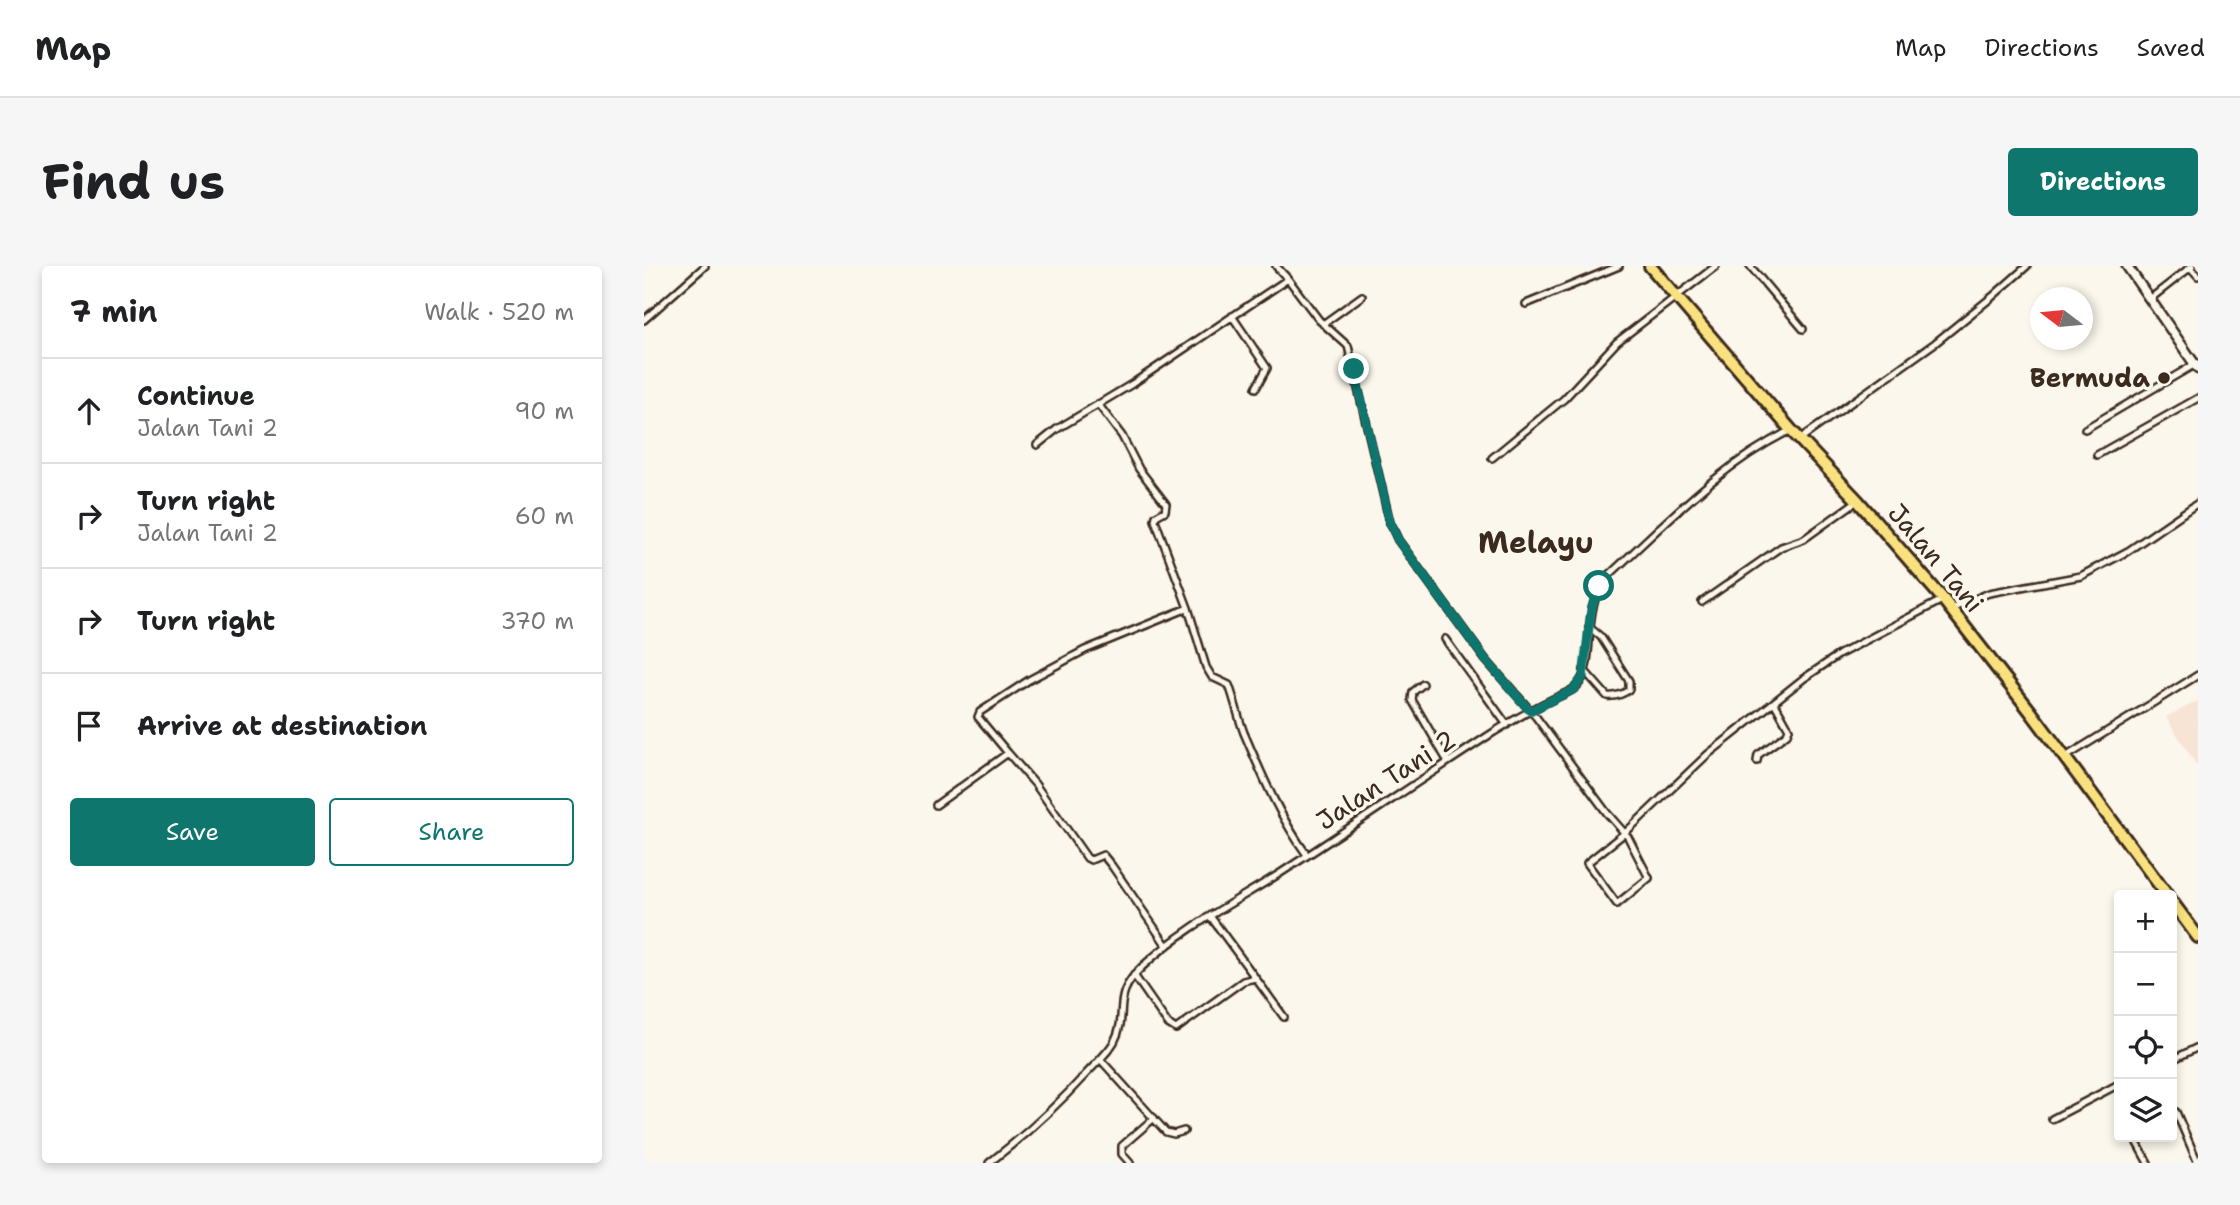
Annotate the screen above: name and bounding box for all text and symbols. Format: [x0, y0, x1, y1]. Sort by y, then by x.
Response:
text: Map [35, 26, 111, 71]
text: Map [1895, 32, 1946, 64]
text: Directions [1984, 32, 2099, 64]
text: Saved [2137, 32, 2205, 64]
button: Directions [2008, 148, 2198, 216]
text: Find us [42, 149, 225, 215]
north arrow [2030, 287, 2093, 350]
text: 7 min [70, 291, 157, 332]
text: Walk · 520 m [424, 297, 574, 327]
route end [1338, 353, 1369, 384]
place label: Bermuda [2030, 360, 2150, 395]
marker: Bermuda [2156, 370, 2172, 386]
text: Continue [137, 378, 255, 413]
icon: ahead [70, 392, 108, 430]
text: 90 m [514, 396, 574, 426]
text: Jalan Tani 2 [137, 413, 278, 443]
text: Turn right [137, 483, 275, 518]
street label: Jalan Tani [1880, 496, 1992, 620]
icon: right [70, 497, 108, 535]
text: 60 m [515, 501, 574, 531]
text: Jalan Tani 2 [137, 518, 278, 548]
district label: Melayu [1478, 522, 1594, 563]
route start [1583, 570, 1614, 601]
icon: right [70, 602, 108, 640]
text: Turn right [137, 603, 275, 638]
text: 370 m [501, 606, 574, 636]
icon: arrive [70, 707, 108, 745]
text: Arrive at destination [137, 708, 427, 743]
street label: Jalan Tani 2 [1309, 722, 1462, 838]
button: Save [70, 798, 315, 866]
button: Share [329, 798, 574, 866]
map controls [2114, 890, 2177, 1142]
button: + [2114, 890, 2177, 953]
button: − [2114, 953, 2177, 1016]
button: locate [2114, 1016, 2177, 1079]
button: layers [2114, 1079, 2177, 1142]

